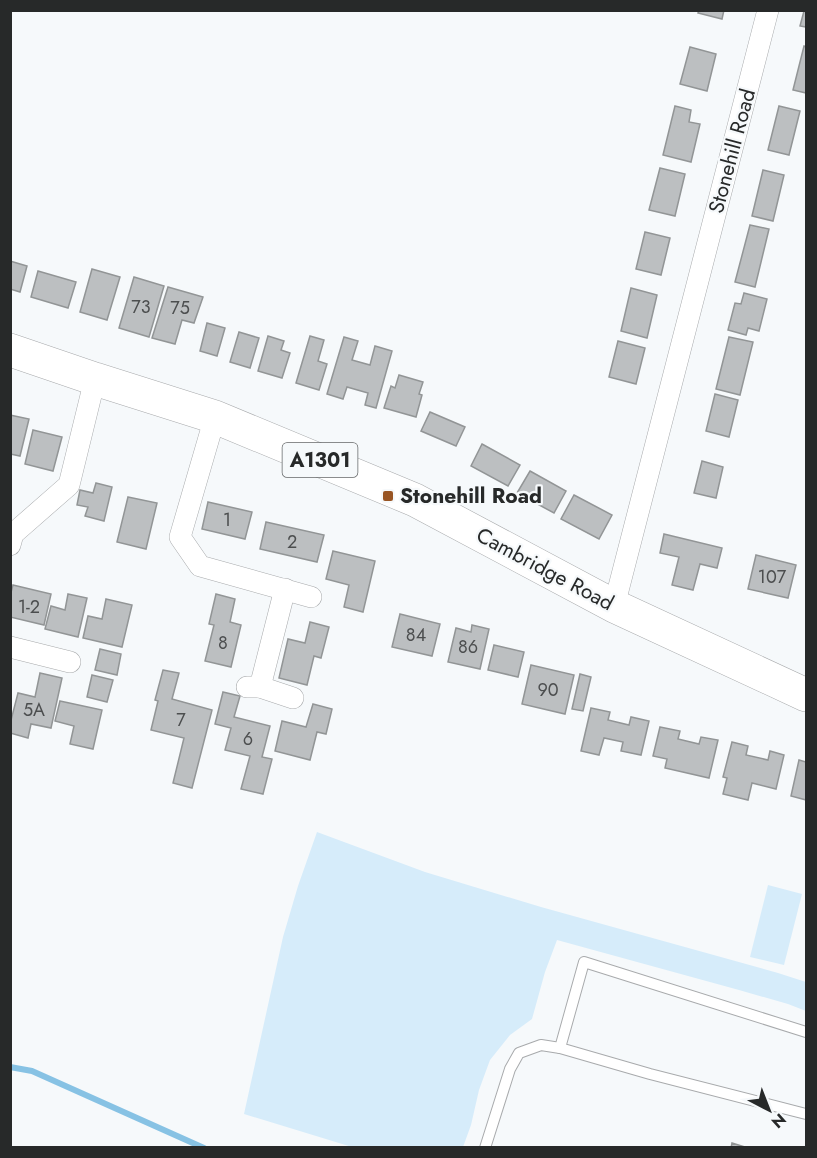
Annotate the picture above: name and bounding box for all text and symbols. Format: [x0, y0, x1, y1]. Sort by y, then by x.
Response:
street label: Stonehill Road [701, 85, 763, 217]
house number: 73 [131, 294, 151, 320]
house number: 75 [170, 295, 190, 321]
road number: A1301 [282, 443, 358, 477]
place label: Stonehill Road [400, 481, 542, 511]
marker: Stonehill Road [381, 489, 395, 503]
house number: 1 [223, 507, 231, 533]
street label: Cambridge Road [471, 520, 619, 618]
house number: 2 [287, 529, 297, 555]
house number: 107 [758, 564, 787, 590]
house number: 1-2 [18, 594, 40, 620]
house number: 84 [406, 622, 426, 648]
house number: 8 [218, 630, 228, 656]
house number: 86 [458, 634, 478, 660]
house number: 90 [537, 677, 559, 703]
house number: 5A [23, 697, 45, 723]
house number: 7 [176, 707, 186, 733]
house number: 6 [243, 726, 253, 752]
north arrow [739, 1080, 799, 1140]
text: N [766, 1108, 791, 1134]

